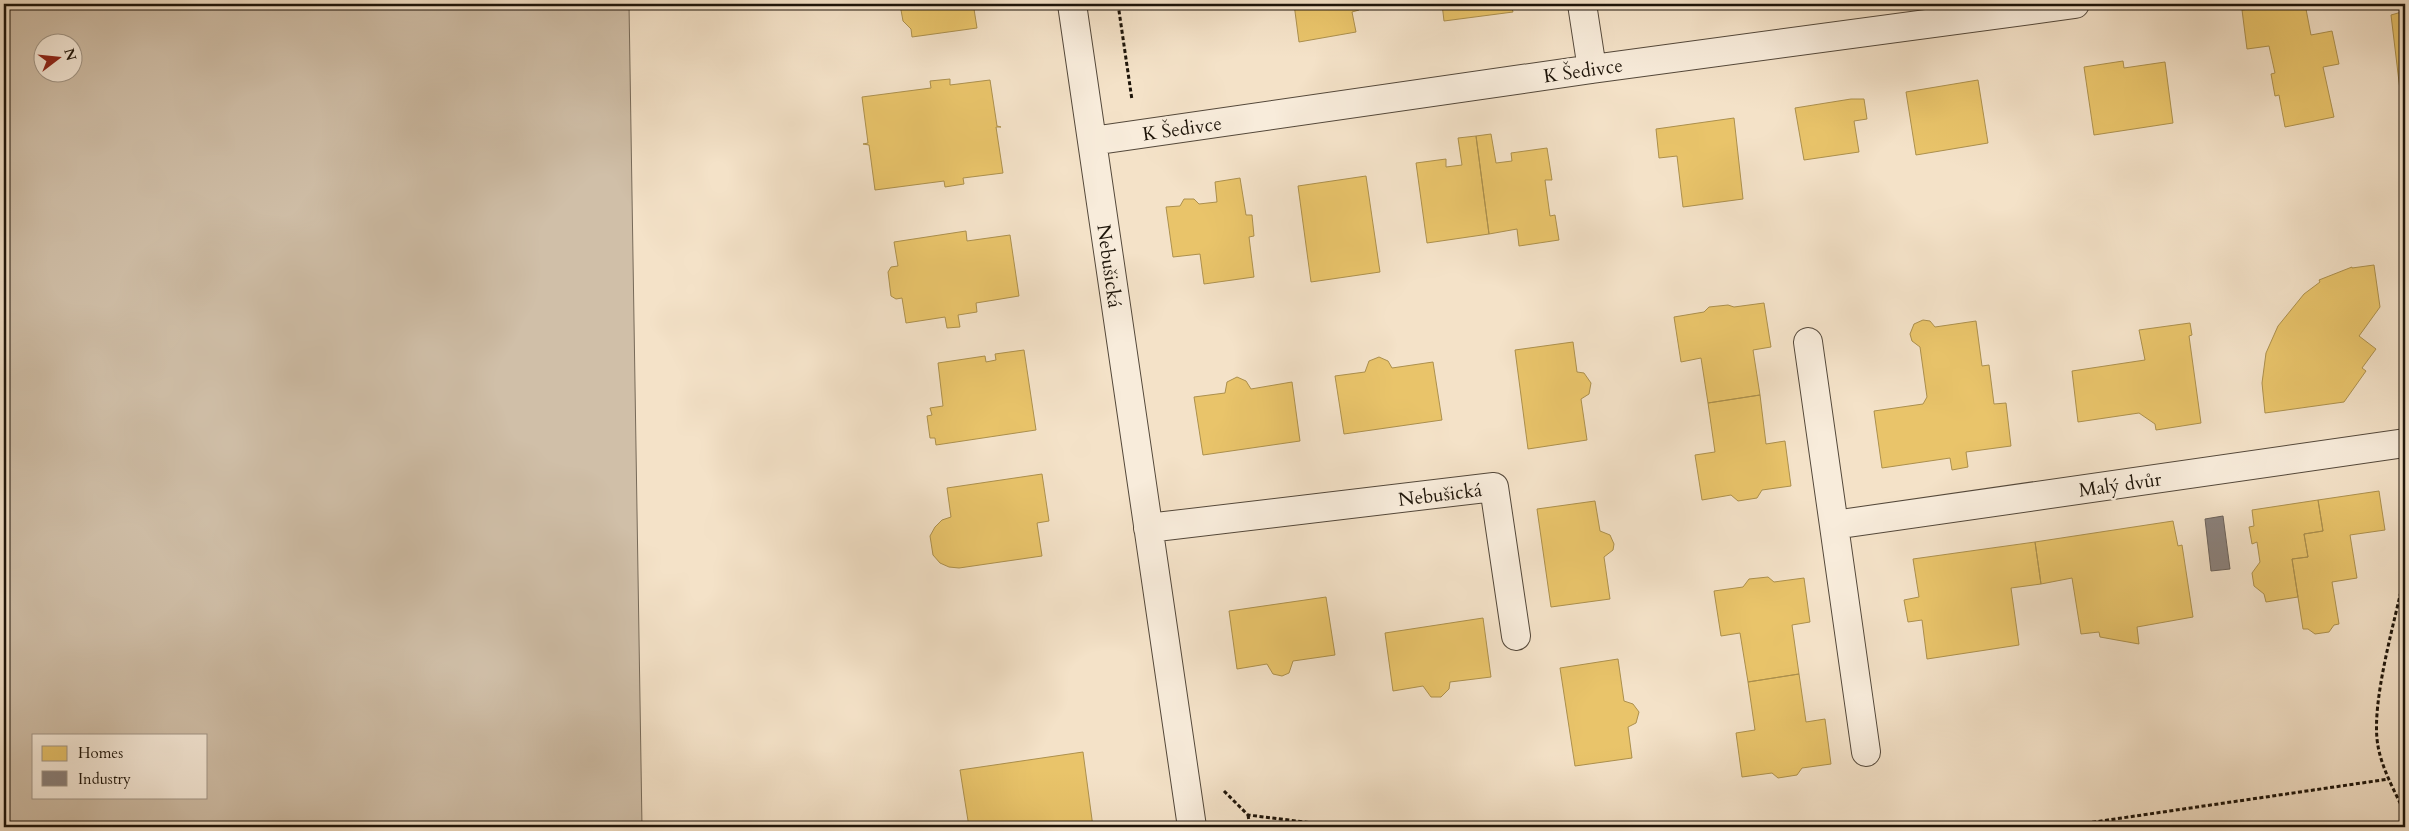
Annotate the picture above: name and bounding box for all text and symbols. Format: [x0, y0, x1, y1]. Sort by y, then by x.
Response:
north arrow [32, 32, 82, 82]
text: N [59, 46, 81, 63]
street label: K Šedivce [1542, 53, 1624, 89]
street label: K Šedivce [1141, 111, 1223, 147]
street label: Nebušická [1090, 223, 1128, 310]
street label: Malý dvůr [2077, 466, 2163, 504]
street label: Nebušická [1397, 477, 1483, 513]
legend [32, 734, 208, 798]
text: Homes [78, 743, 123, 763]
text: Industry [78, 769, 131, 789]

